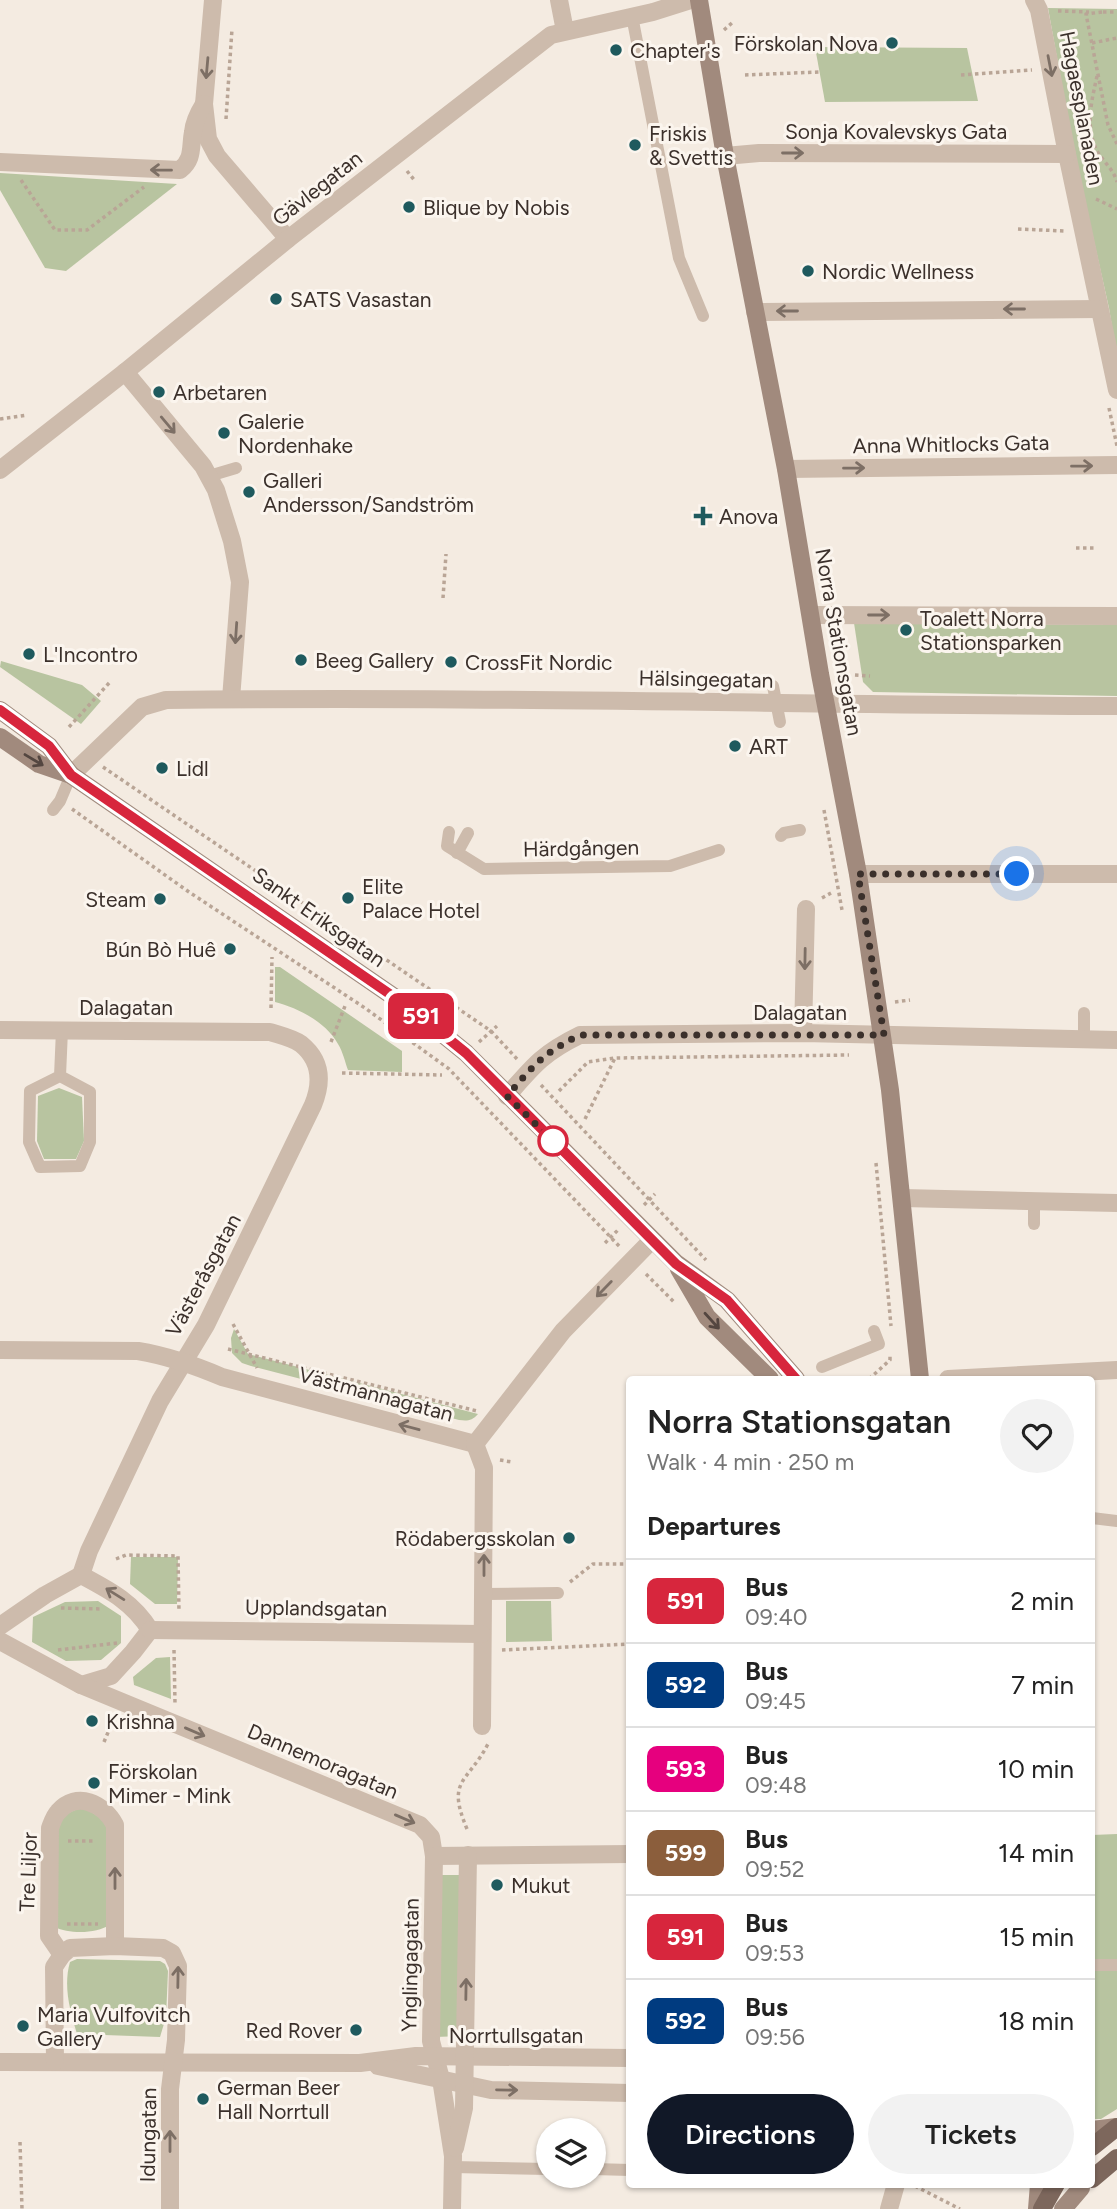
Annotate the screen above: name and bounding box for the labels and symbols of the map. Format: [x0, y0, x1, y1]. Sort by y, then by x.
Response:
street label: Hagaesplanaden [1055, 29, 1109, 187]
place label: Förskolan Nova [734, 31, 878, 56]
marker: Förskolan Nova [884, 35, 900, 51]
place label: Chapter's [630, 38, 720, 63]
marker: Chapter's [608, 42, 624, 58]
one-way arrow [1043, 54, 1057, 77]
one-way arrow [200, 56, 213, 79]
street label: Sonja Kovalevskys Gata [785, 119, 1007, 144]
place label: Friskis & Svettis [649, 121, 733, 170]
marker: Friskis & Svettis [627, 137, 643, 153]
street label: Gävlegatan [267, 145, 367, 231]
one-way arrow [782, 146, 805, 160]
one-way arrow [150, 164, 173, 177]
place label: Blique by Nobis [423, 195, 570, 220]
marker: Blique by Nobis [401, 199, 417, 215]
place label: Nordic Wellness [822, 259, 974, 284]
marker: Nordic Wellness [800, 263, 816, 279]
place label: SATS Vasastan [290, 287, 432, 312]
marker: SATS Vasastan [268, 291, 284, 307]
one-way arrow [1003, 302, 1026, 316]
one-way arrow [775, 304, 798, 318]
place label: Arbetaren [173, 380, 267, 405]
marker: Arbetaren [151, 384, 167, 400]
place label: Galerie Nordenhake [238, 409, 353, 458]
one-way arrow [161, 415, 176, 433]
marker: Galerie Nordenhake [216, 425, 232, 441]
street label: Anna Whitlocks Gata [852, 430, 1050, 458]
one-way arrow [1070, 459, 1093, 473]
one-way arrow [843, 461, 866, 475]
place label: Galleri Andersson/Sandström [263, 468, 474, 517]
marker: Galleri Andersson/Sandström [241, 484, 257, 500]
place label: Anova [719, 504, 778, 529]
marker: Anova [693, 506, 713, 526]
street label: Norra Stationsgatan [810, 546, 868, 738]
place label: Toalett Norra Stationsparken [920, 606, 1061, 655]
one-way arrow [867, 608, 890, 622]
one-way arrow [229, 621, 242, 644]
marker: Toalett Norra Stationsparken [898, 622, 914, 638]
place label: L'Incontro [43, 642, 138, 667]
marker: L'Incontro [21, 646, 37, 662]
place label: Beeg Gallery [315, 648, 434, 673]
place label: CrossFit Nordic [465, 650, 612, 675]
marker: Beeg Gallery [293, 652, 309, 668]
marker: CrossFit Nordic [443, 654, 459, 670]
street label: Hälsingegatan [638, 665, 774, 693]
place label: ART [749, 734, 788, 759]
marker: ART [727, 738, 743, 754]
one-way arrow [23, 753, 43, 767]
place label: Lidl [176, 756, 209, 781]
marker: Lidl [154, 760, 170, 776]
street label: Härdgången [523, 834, 639, 862]
your location [999, 856, 1034, 891]
street label: Sankt Eriksgatan [248, 862, 390, 972]
place label: Elite Palace Hotel [362, 874, 480, 923]
place label: Steam [85, 887, 146, 912]
marker: Elite Palace Hotel [340, 890, 356, 906]
marker: Steam [152, 891, 168, 907]
place label: Bún Bò Huê [105, 937, 216, 962]
marker: Bún Bò Huê [222, 941, 238, 957]
one-way arrow [798, 948, 812, 971]
line badge: 591 [381, 993, 461, 1039]
street label: Dalagatan [79, 995, 173, 1020]
street label: Dalagatan [753, 1000, 847, 1025]
unlabelled marker [538, 1126, 568, 1156]
street label: Västeråsgatan [160, 1209, 246, 1341]
one-way arrow [596, 1280, 613, 1297]
one-way arrow [704, 1312, 720, 1330]
street label: Västmannagatan [296, 1361, 456, 1427]
one-way arrow [398, 1420, 421, 1433]
place label: Rödabergsskolan [395, 1526, 555, 1551]
marker: Rödabergsskolan [561, 1530, 577, 1546]
one-way arrow [477, 1554, 491, 1577]
one-way arrow [106, 1587, 125, 1602]
street label: Upplandsgatan [245, 1594, 387, 1622]
place label: Krishna [106, 1709, 175, 1734]
marker: Krishna [84, 1713, 100, 1729]
street label: Dannemoragatan [244, 1718, 402, 1804]
one-way arrow [183, 1726, 205, 1739]
place label: Förskolan Mimer - Mink [108, 1759, 232, 1808]
marker: Förskolan Mimer - Mink [86, 1775, 102, 1791]
one-way arrow [394, 1814, 415, 1827]
street label: Tre Liljor [14, 1832, 42, 1912]
one-way arrow [108, 1867, 122, 1890]
place label: Mukut [511, 1873, 570, 1898]
marker: Mukut [489, 1877, 505, 1893]
street label: Ynglingagatan [396, 1898, 424, 2032]
one-way arrow [171, 1966, 185, 1989]
one-way arrow [459, 1978, 473, 2001]
place label: Maria Vulfovitch Gallery [37, 2002, 190, 2051]
marker: Maria Vulfovitch Gallery [15, 2018, 31, 2034]
place label: Red Rover [246, 2018, 342, 2043]
marker: Red Rover [348, 2022, 364, 2038]
street label: Norrtullsgatan [449, 2023, 583, 2048]
place label: German Beer Hall Norrtull [217, 2075, 340, 2124]
one-way arrow [495, 2083, 518, 2097]
street label: Idungatan [135, 2087, 161, 2183]
marker: German Beer Hall Norrtull [195, 2091, 211, 2107]
one-way arrow [163, 2130, 177, 2153]

